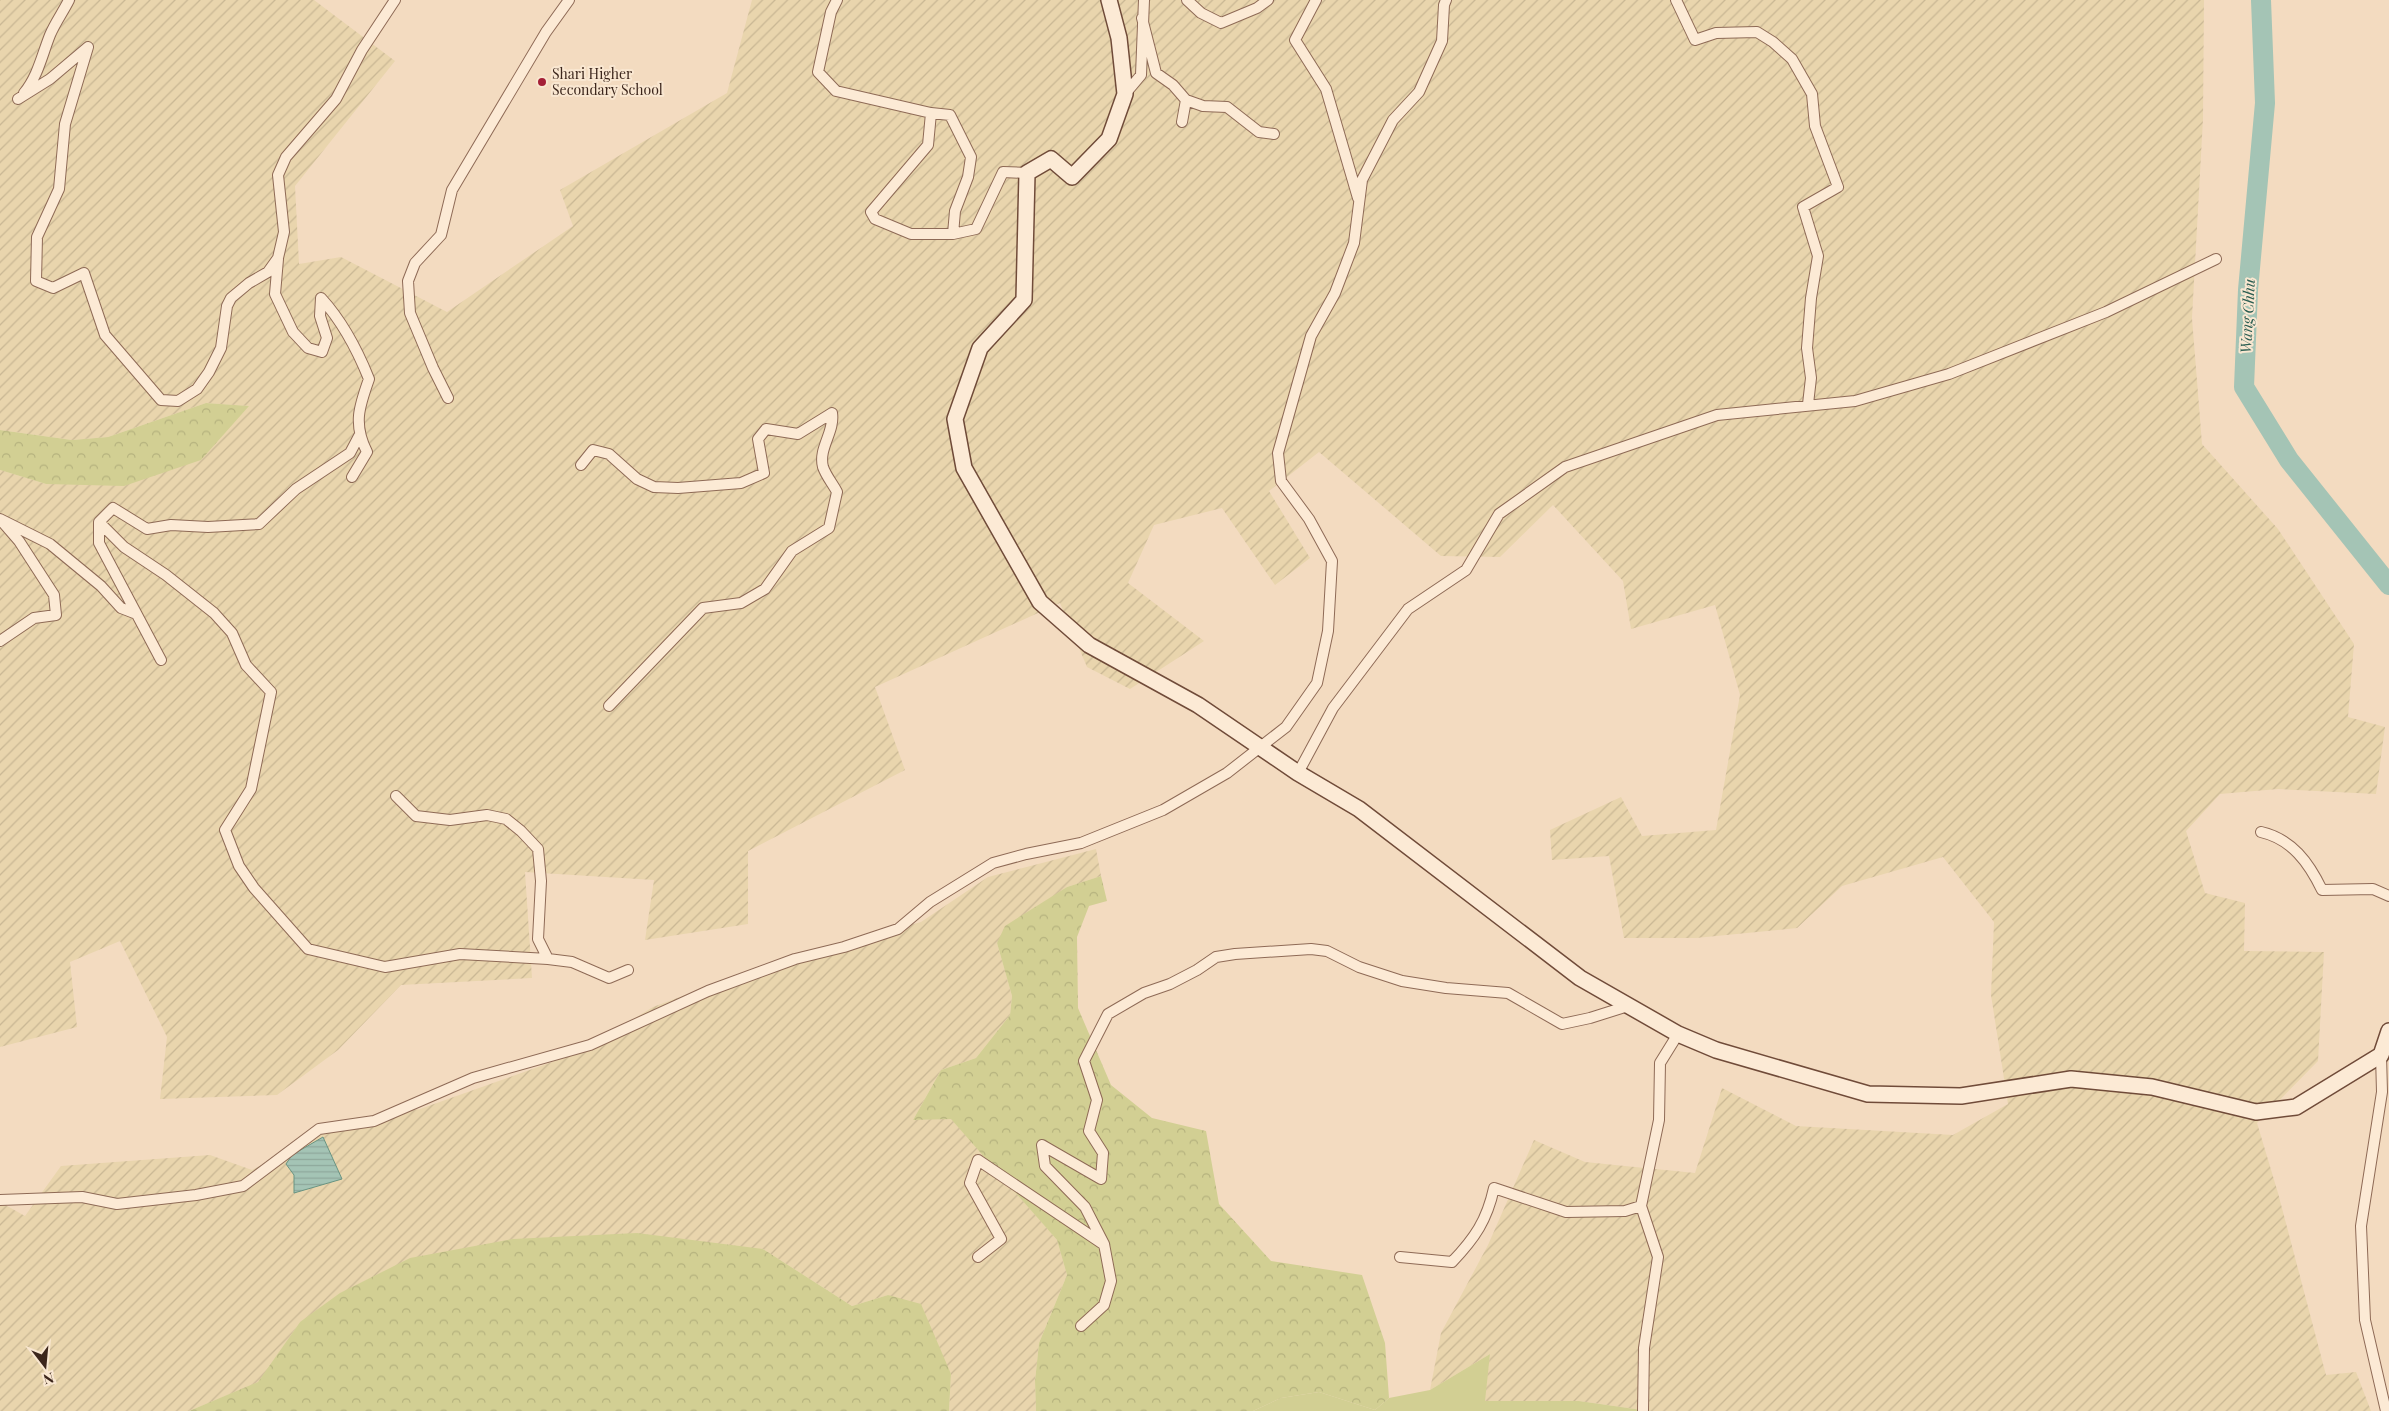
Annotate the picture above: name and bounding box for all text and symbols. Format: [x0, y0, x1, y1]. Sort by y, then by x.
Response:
place label: Shari Higher Secondary School [552, 64, 663, 99]
marker: Shari Higher Secondary School [536, 76, 548, 88]
water label: Wang Chhu [2235, 278, 2259, 354]
north arrow [20, 1341, 70, 1391]
text: N [41, 1368, 56, 1390]

